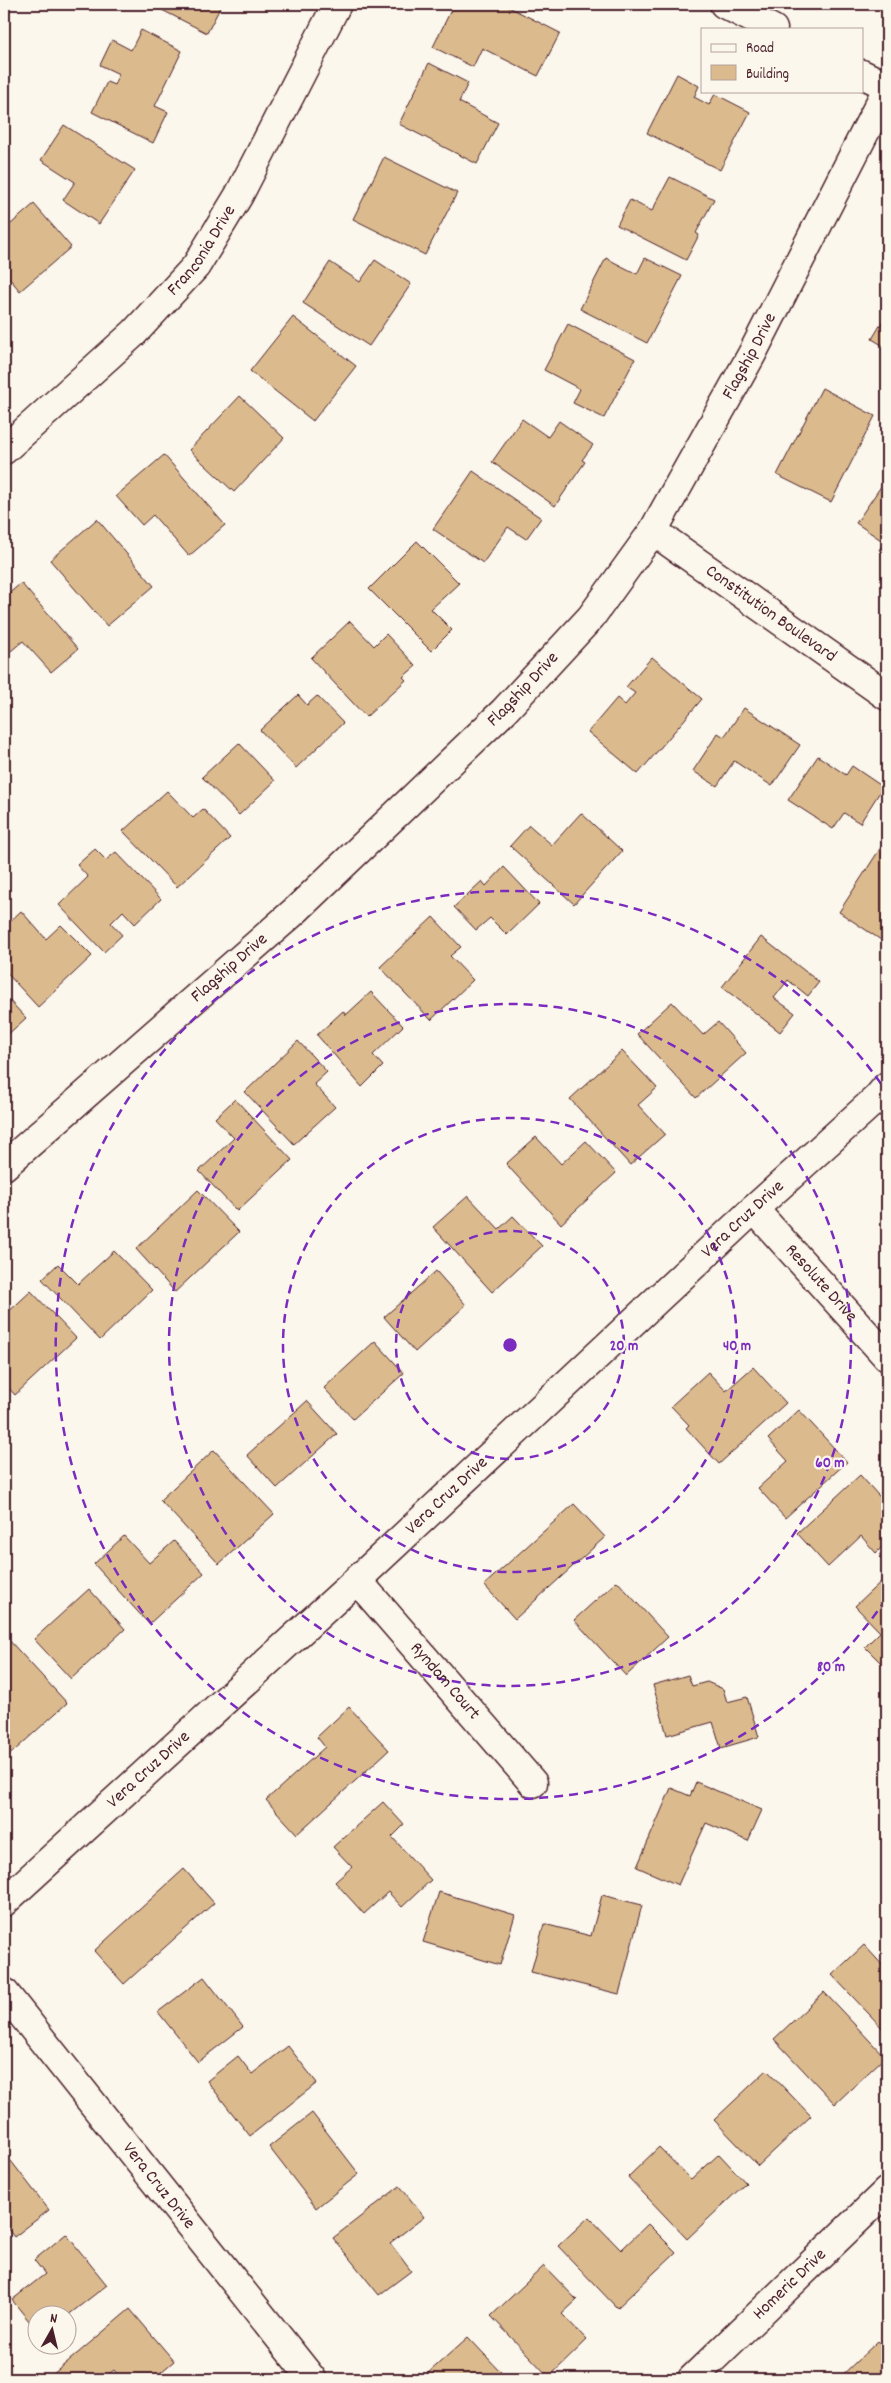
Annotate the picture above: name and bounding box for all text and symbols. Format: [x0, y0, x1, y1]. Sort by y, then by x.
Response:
legend [701, 28, 864, 92]
text: Road [746, 38, 774, 60]
text: Building [746, 64, 789, 86]
street label: Franconia Drive [162, 201, 242, 302]
street label: Flagship Drive [716, 309, 783, 404]
street label: Constitution Boulevard [700, 559, 841, 669]
street label: Flagship Drive [482, 646, 565, 733]
street label: Flagship Drive [186, 927, 274, 1009]
street label: Vera Cruz Drive [696, 1175, 790, 1264]
street label: Resolute Drive [779, 1239, 863, 1328]
centre of rings [501, 1336, 519, 1354]
text: 20 m [610, 1336, 638, 1358]
text: 40 m [723, 1336, 751, 1358]
street label: Vera Cruz Drive [400, 1451, 494, 1541]
text: 60 m [815, 1453, 845, 1475]
street label: Ryndam Court [404, 1637, 486, 1726]
text: 80 m [817, 1657, 845, 1679]
street label: Vera Cruz Drive [102, 1725, 196, 1814]
street label: Vera Cruz Drive [116, 2137, 201, 2235]
street label: Homeric Drive [748, 2243, 832, 2326]
north arrow [28, 2306, 78, 2356]
text: N [49, 2309, 58, 2330]

